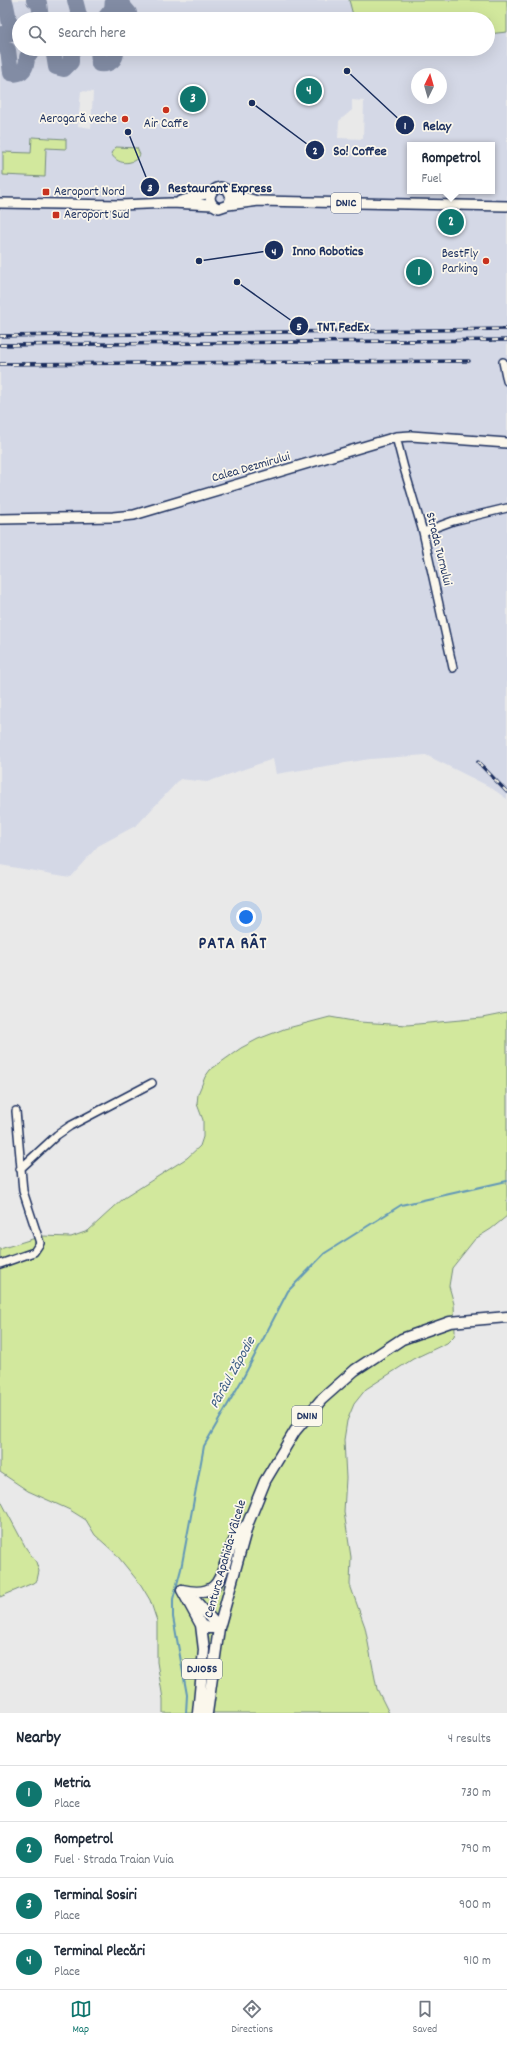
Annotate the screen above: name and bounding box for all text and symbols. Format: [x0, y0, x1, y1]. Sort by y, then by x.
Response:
search box [12, 12, 495, 56]
icon: search [26, 23, 48, 45]
text: Search here [58, 23, 126, 45]
north arrow [411, 68, 447, 104]
pin: 4 [296, 76, 322, 106]
pin: 3 [180, 84, 206, 114]
marker: Air Caffe [161, 105, 171, 115]
place label: Aerogară veche [39, 110, 117, 129]
callout: Relay [395, 112, 459, 138]
marker: Aerogară veche [120, 114, 130, 124]
place label: Air Caffe [144, 115, 188, 134]
text: Relay [423, 117, 453, 137]
text: 1 [404, 118, 407, 135]
callout: So! Coffee [305, 137, 394, 163]
text: So! Coffee [333, 142, 387, 162]
popup [407, 142, 495, 194]
text: 2 [312, 143, 318, 160]
text: Rompetrol [421, 148, 481, 170]
text: Fuel [421, 170, 442, 189]
callout: Restaurant Express [140, 174, 280, 200]
text: Restaurant Express [168, 179, 272, 199]
text: 3 [147, 180, 153, 197]
place label: Aeroport Nord [54, 183, 125, 202]
marker: Aeroport Nord [41, 187, 51, 197]
road number: DN1C [331, 193, 361, 213]
place label: Aeroport Sud [64, 206, 129, 225]
pin: 2 [438, 207, 464, 237]
marker: Aeroport Sud [51, 210, 61, 220]
callout: Inno Robotics [264, 237, 372, 263]
text: Inno Robotics [292, 242, 364, 262]
text: 4 [272, 244, 277, 261]
place label: BestFly Parking [442, 245, 479, 279]
marker: BestFly Parking [481, 256, 491, 266]
pin: 1 [406, 257, 432, 287]
callout: TNT FedEx [289, 313, 377, 339]
text: TNT FedEx [317, 318, 370, 338]
text: 5 [296, 319, 302, 336]
street label: Calea Dezmirului [210, 448, 293, 488]
street label: Strada Turnului [420, 510, 456, 588]
your location [236, 907, 256, 927]
district label: PATA RÂT [199, 933, 267, 957]
water label: Pârâul Zăpodie [205, 1333, 261, 1412]
road number: DN1N [292, 1406, 322, 1426]
street label: Centura Apahida-Vâlcele [200, 1497, 252, 1620]
road number: DJ105S [182, 1659, 222, 1679]
text: Nearby [16, 1727, 60, 1751]
text: 4 results [448, 1730, 491, 1749]
text: Metria [54, 1773, 90, 1795]
text: 1 [28, 1784, 30, 1803]
text: 730 m [461, 1784, 491, 1803]
text: Place [54, 1795, 80, 1814]
text: Rompetrol [54, 1829, 113, 1851]
text: 2 [26, 1840, 32, 1859]
text: 790 m [461, 1840, 491, 1859]
text: Fuel · Strada Traian Vuia [54, 1851, 174, 1870]
text: Terminal Sosiri [54, 1885, 137, 1907]
text: 3 [26, 1896, 32, 1915]
text: 900 m [459, 1896, 491, 1915]
text: Place [54, 1907, 80, 1926]
text: Terminal Plecări [54, 1941, 145, 1963]
text: 4 [26, 1952, 32, 1971]
text: 910 m [463, 1952, 491, 1971]
text: Place [54, 1963, 80, 1982]
tab: Map [70, 1998, 92, 2038]
tab: Directions [231, 1998, 273, 2038]
tab: Saved [413, 1998, 437, 2038]

